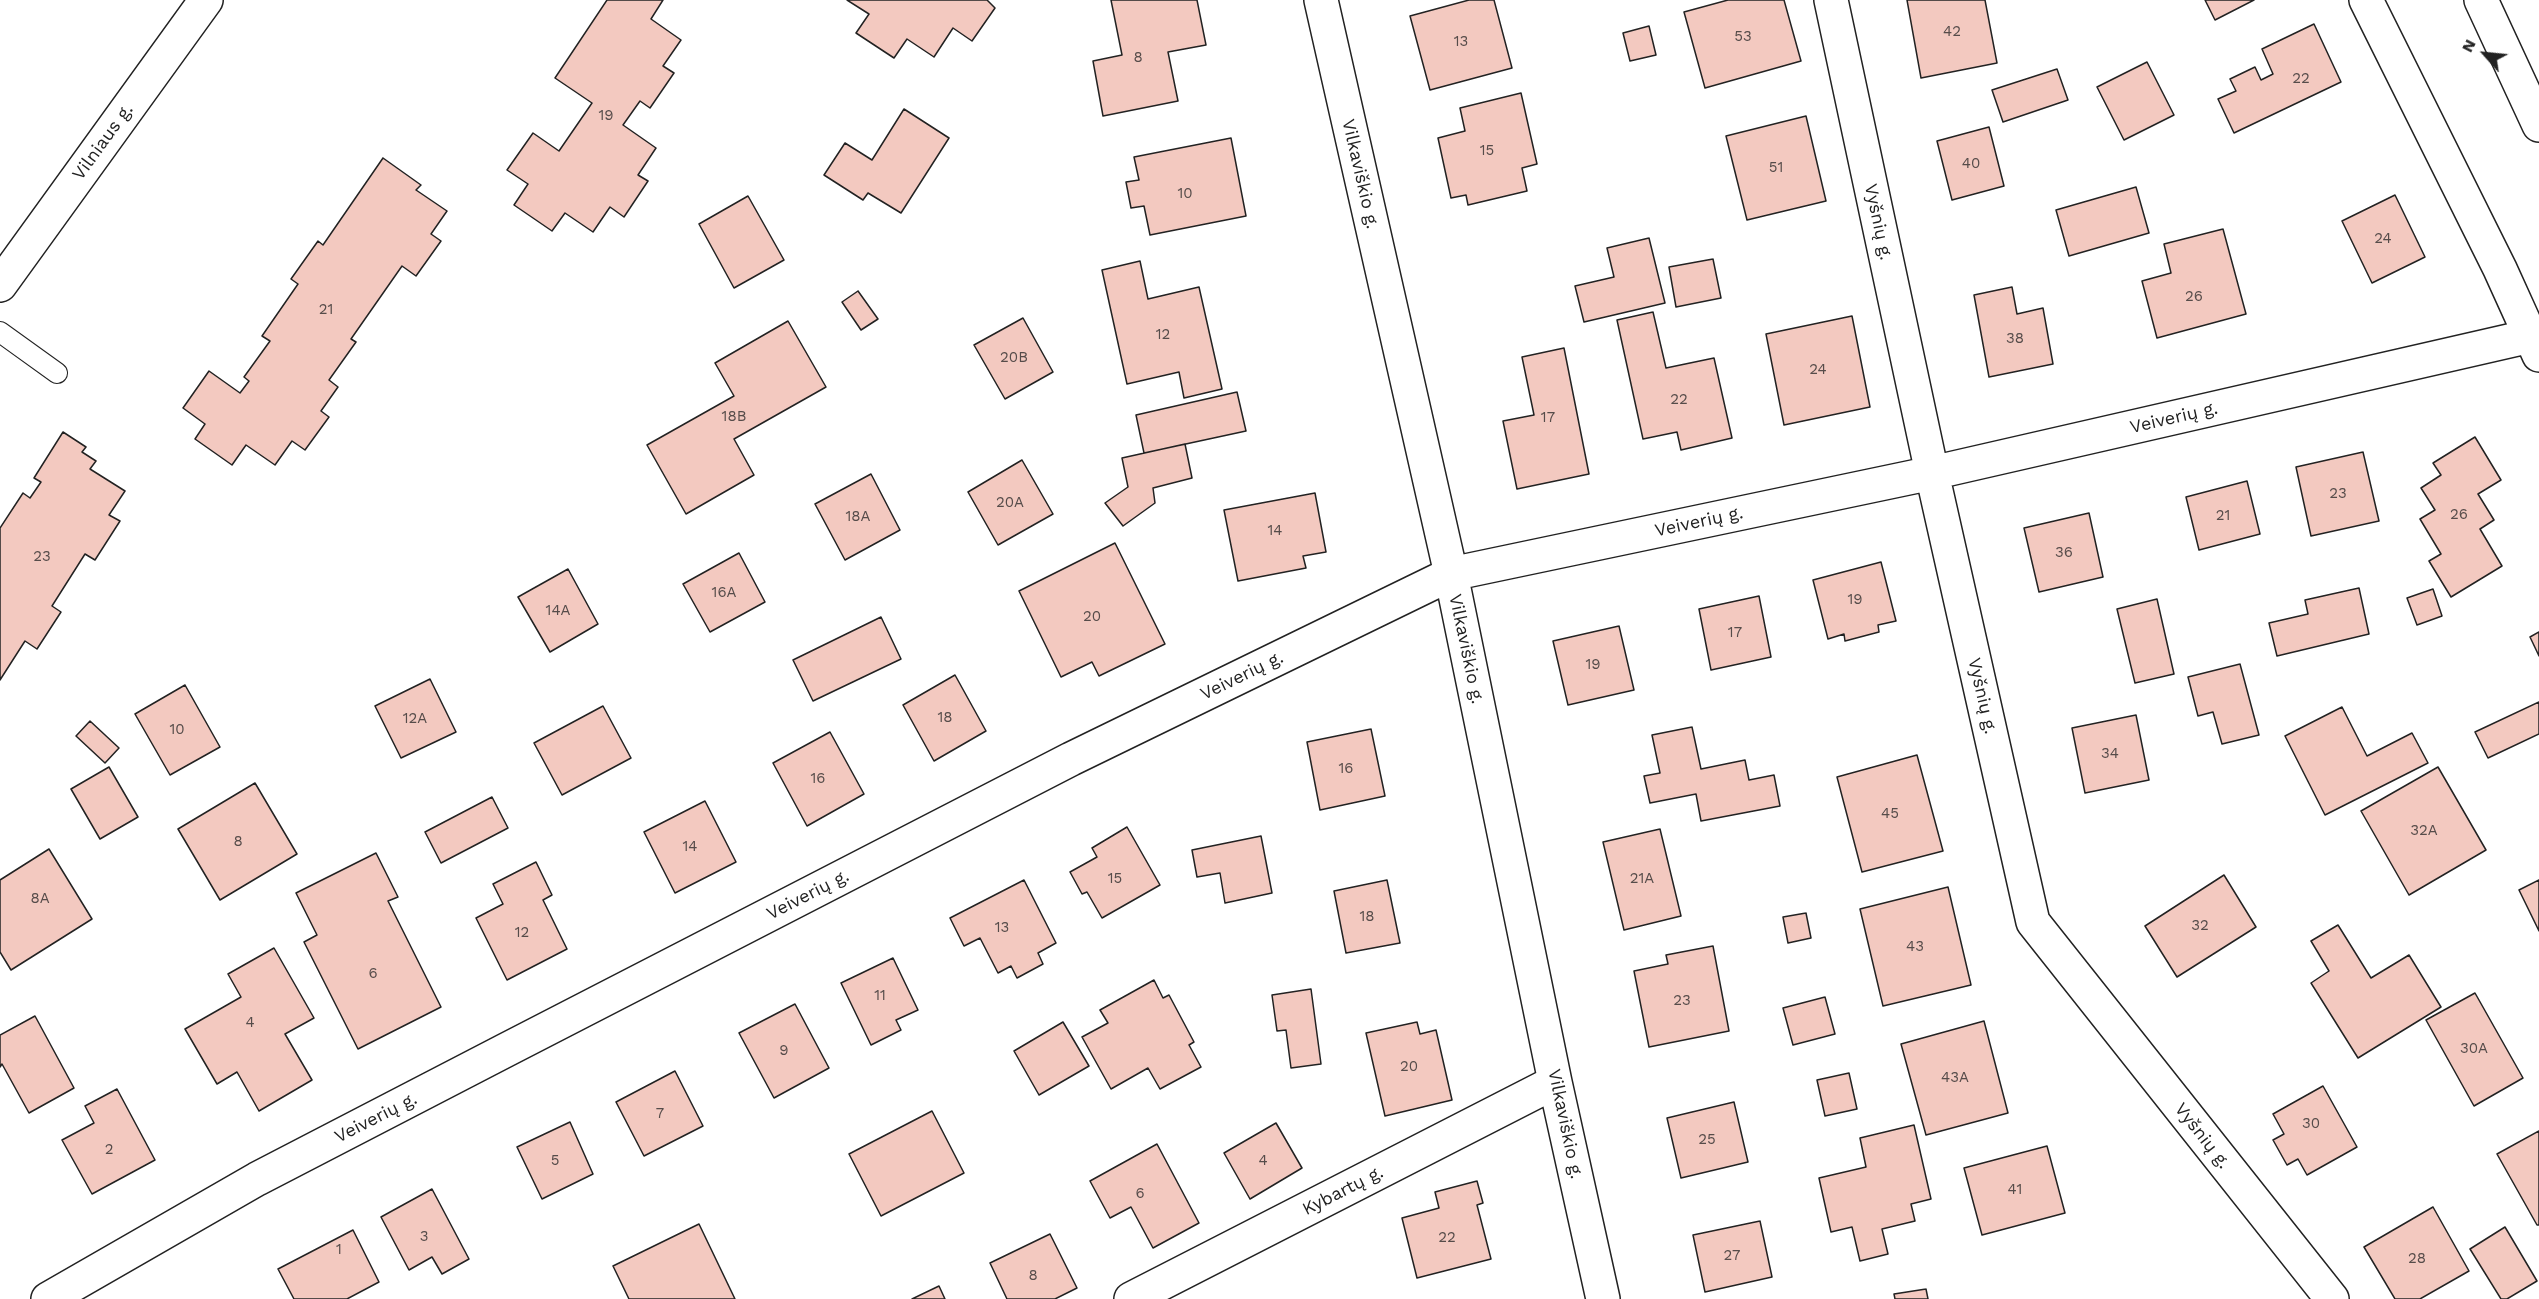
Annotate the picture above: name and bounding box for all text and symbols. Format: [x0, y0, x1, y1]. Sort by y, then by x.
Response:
house number: 42 [1943, 23, 1961, 41]
north arrow [2455, 24, 2515, 84]
house number: 53 [1734, 28, 1752, 46]
house number: 13 [1454, 33, 1468, 51]
text: N [2457, 36, 2480, 55]
house number: 8 [1133, 49, 1143, 67]
house number: 22 [2292, 70, 2310, 88]
street label: Vilniaus g. [68, 100, 138, 184]
house number: 19 [598, 107, 614, 125]
street label: Vilkaviškio g. [1337, 117, 1383, 231]
house number: 15 [1480, 142, 1494, 160]
house number: 40 [1962, 155, 1980, 173]
house number: 51 [1769, 159, 1783, 177]
street label: Vyšnių g. [1859, 182, 1897, 262]
house number: 10 [1177, 185, 1193, 203]
house number: 24 [2374, 230, 2392, 248]
house number: 26 [2185, 288, 2203, 306]
house number: 21 [319, 301, 333, 319]
house number: 12 [1156, 326, 1170, 344]
house number: 38 [2006, 330, 2024, 348]
house number: 20B [1000, 349, 1028, 367]
house number: 24 [1809, 361, 1827, 379]
house number: 22 [1670, 391, 1688, 409]
street label: Veiverių g. [2128, 397, 2220, 439]
house number: 18B [722, 408, 746, 426]
house number: 17 [1541, 409, 1555, 427]
house number: 23 [2329, 485, 2347, 503]
house number: 20A [996, 494, 1024, 512]
street label: Veiverių g. [1653, 502, 1745, 542]
house number: 26 [2450, 506, 2468, 524]
house number: 21 [2216, 507, 2230, 525]
house number: 18A [846, 508, 870, 526]
house number: 14 [1267, 522, 1283, 540]
house number: 36 [2055, 544, 2073, 562]
house number: 23 [33, 548, 51, 566]
house number: 16A [712, 584, 736, 602]
house number: 19 [1847, 591, 1863, 609]
street label: Vilkaviškio g. [1444, 592, 1488, 706]
house number: 14A [546, 602, 570, 620]
house number: 20 [1083, 608, 1101, 626]
house number: 17 [1728, 624, 1742, 642]
street label: Veiverių g. [1197, 647, 1287, 705]
house number: 19 [1585, 656, 1601, 674]
street label: Vyšnių g. [1963, 656, 2001, 736]
house number: 18 [937, 709, 953, 727]
house number: 12A [403, 710, 427, 728]
house number: 10 [169, 721, 185, 739]
house number: 34 [2101, 745, 2119, 763]
house number: 16 [1339, 760, 1353, 778]
house number: 16 [811, 770, 825, 788]
house number: 45 [1881, 805, 1899, 823]
house number: 32A [2410, 822, 2438, 840]
house number: 8 [233, 833, 243, 851]
house number: 14 [682, 838, 698, 856]
street label: Veiverių g. [763, 865, 853, 925]
house number: 15 [1108, 870, 1122, 888]
house number: 21A [1630, 870, 1654, 888]
house number: 8A [30, 890, 50, 908]
house number: 18 [1359, 908, 1375, 926]
house number: 32 [2191, 917, 2209, 935]
house number: 13 [995, 919, 1009, 937]
house number: 12 [515, 924, 529, 942]
house number: 43 [1906, 938, 1924, 956]
house number: 6 [368, 965, 378, 983]
house number: 11 [874, 987, 886, 1005]
house number: 23 [1673, 992, 1691, 1010]
house number: 4 [245, 1014, 255, 1032]
house number: 30A [2460, 1040, 2488, 1058]
house number: 9 [779, 1042, 789, 1060]
house number: 20 [1400, 1058, 1418, 1076]
street label: Vilkaviškio g. [1543, 1067, 1587, 1181]
house number: 43A [1941, 1069, 1969, 1087]
street label: Veiverių g. [331, 1088, 421, 1148]
street label: Vyšnių g. [2170, 1099, 2234, 1173]
house number: 7 [656, 1105, 664, 1123]
house number: 30 [2302, 1115, 2320, 1133]
house number: 25 [1698, 1131, 1716, 1149]
house number: 2 [105, 1141, 113, 1159]
house number: 5 [551, 1152, 559, 1170]
house number: 4 [1258, 1152, 1268, 1170]
street label: Kybartų g. [1299, 1161, 1387, 1221]
house number: 41 [2008, 1181, 2022, 1199]
house number: 6 [1135, 1185, 1145, 1203]
house number: 3 [420, 1228, 428, 1246]
house number: 22 [1438, 1229, 1456, 1247]
house number: 1 [336, 1241, 342, 1259]
house number: 27 [1724, 1247, 1740, 1265]
house number: 28 [2408, 1250, 2426, 1268]
house number: 8 [1028, 1267, 1038, 1285]

